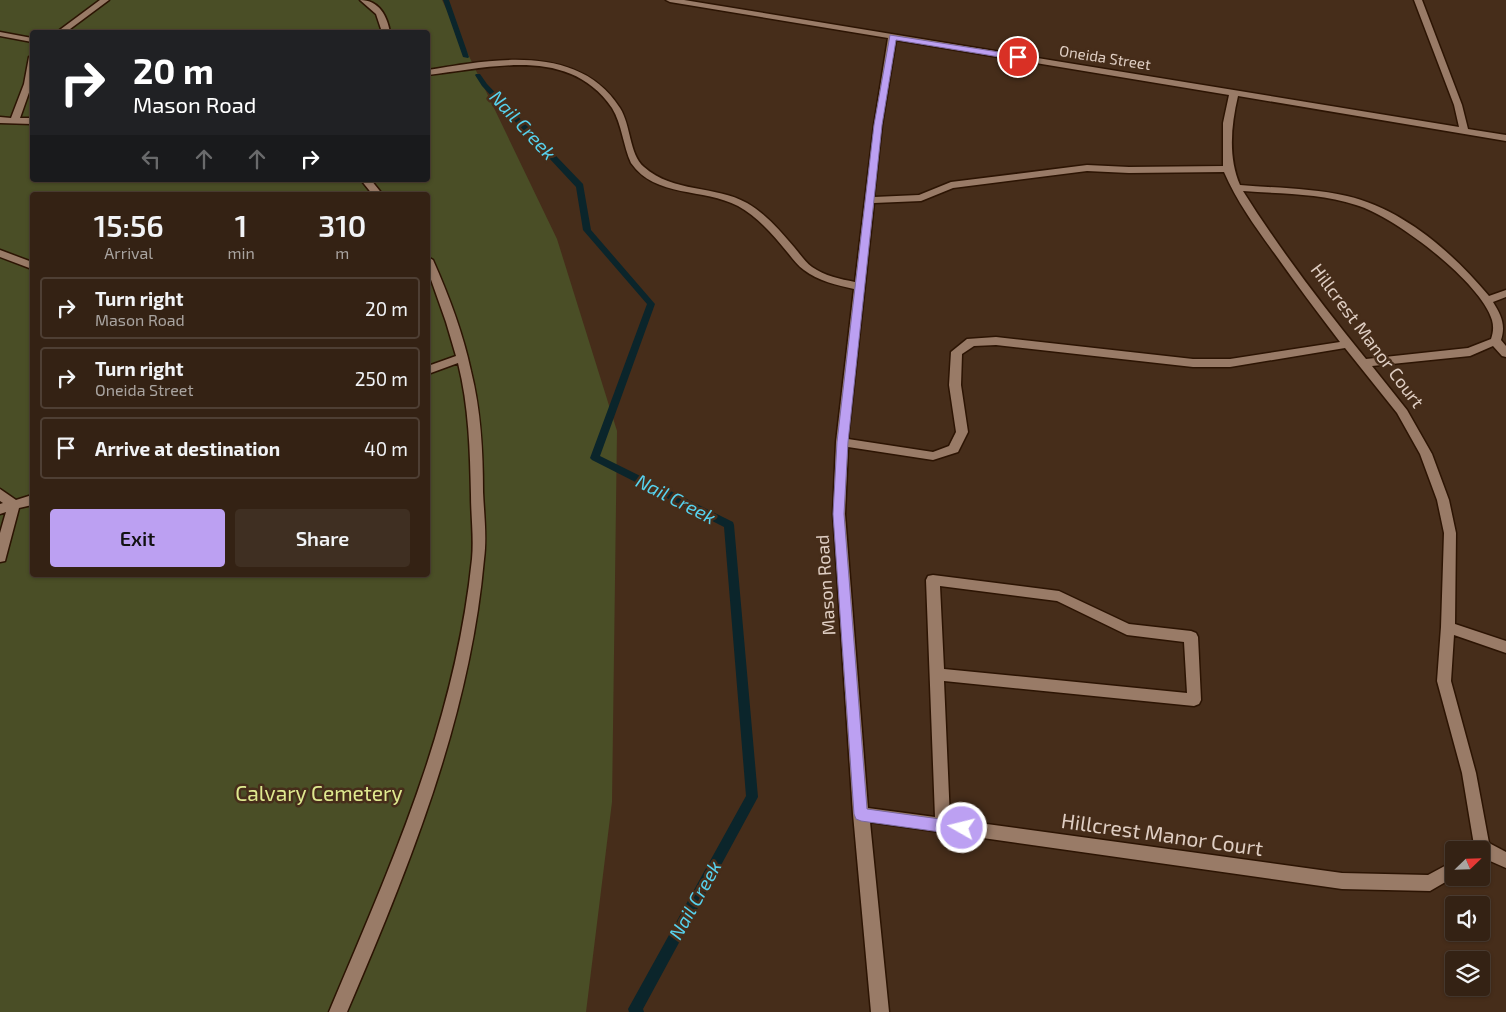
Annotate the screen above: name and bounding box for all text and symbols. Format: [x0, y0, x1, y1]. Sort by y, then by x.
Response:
pin [997, 36, 1039, 78]
street label: Oneida Street [1058, 41, 1152, 73]
icon: arrive [1004, 43, 1032, 71]
text: 20 m [133, 49, 214, 91]
icon: right [50, 50, 115, 115]
water label: Nail Creek [485, 85, 561, 164]
text: Mason Road [133, 91, 256, 117]
icon: left [137, 145, 165, 173]
icon: ahead [190, 145, 218, 173]
icon: ahead [243, 145, 271, 173]
icon: right [296, 145, 324, 173]
text: 15:56 [94, 207, 164, 243]
text: 1 [235, 207, 247, 243]
text: 310 [318, 207, 366, 243]
text: Arrival [104, 243, 153, 262]
text: min [227, 243, 255, 262]
text: m [335, 243, 349, 262]
street label: Hillcrest Manor Court [1306, 259, 1429, 412]
text: Turn right [95, 287, 183, 310]
icon: right [52, 294, 80, 322]
text: 20 m [365, 297, 408, 320]
text: Mason Road [95, 310, 185, 329]
text: Turn right [95, 357, 183, 380]
icon: right [52, 364, 80, 392]
text: 250 m [355, 367, 408, 390]
text: Oneida Street [95, 380, 194, 399]
icon: arrive [52, 434, 80, 462]
text: Arrive at destination [95, 437, 280, 460]
text: 40 m [364, 437, 408, 460]
water label: Nail Creek [632, 469, 720, 529]
button: Exit [50, 509, 225, 567]
button: Share [235, 509, 410, 567]
street label: Mason Road [811, 534, 839, 636]
park label: Calvary Cemetery [235, 780, 403, 805]
position arrow [935, 801, 987, 853]
street label: Hillcrest Manor Court [1060, 807, 1265, 860]
north arrow [1445, 841, 1490, 886]
map controls [1445, 841, 1490, 996]
water label: Nail Creek [663, 856, 726, 943]
button: sound [1445, 896, 1490, 941]
button: layers [1445, 951, 1490, 996]

